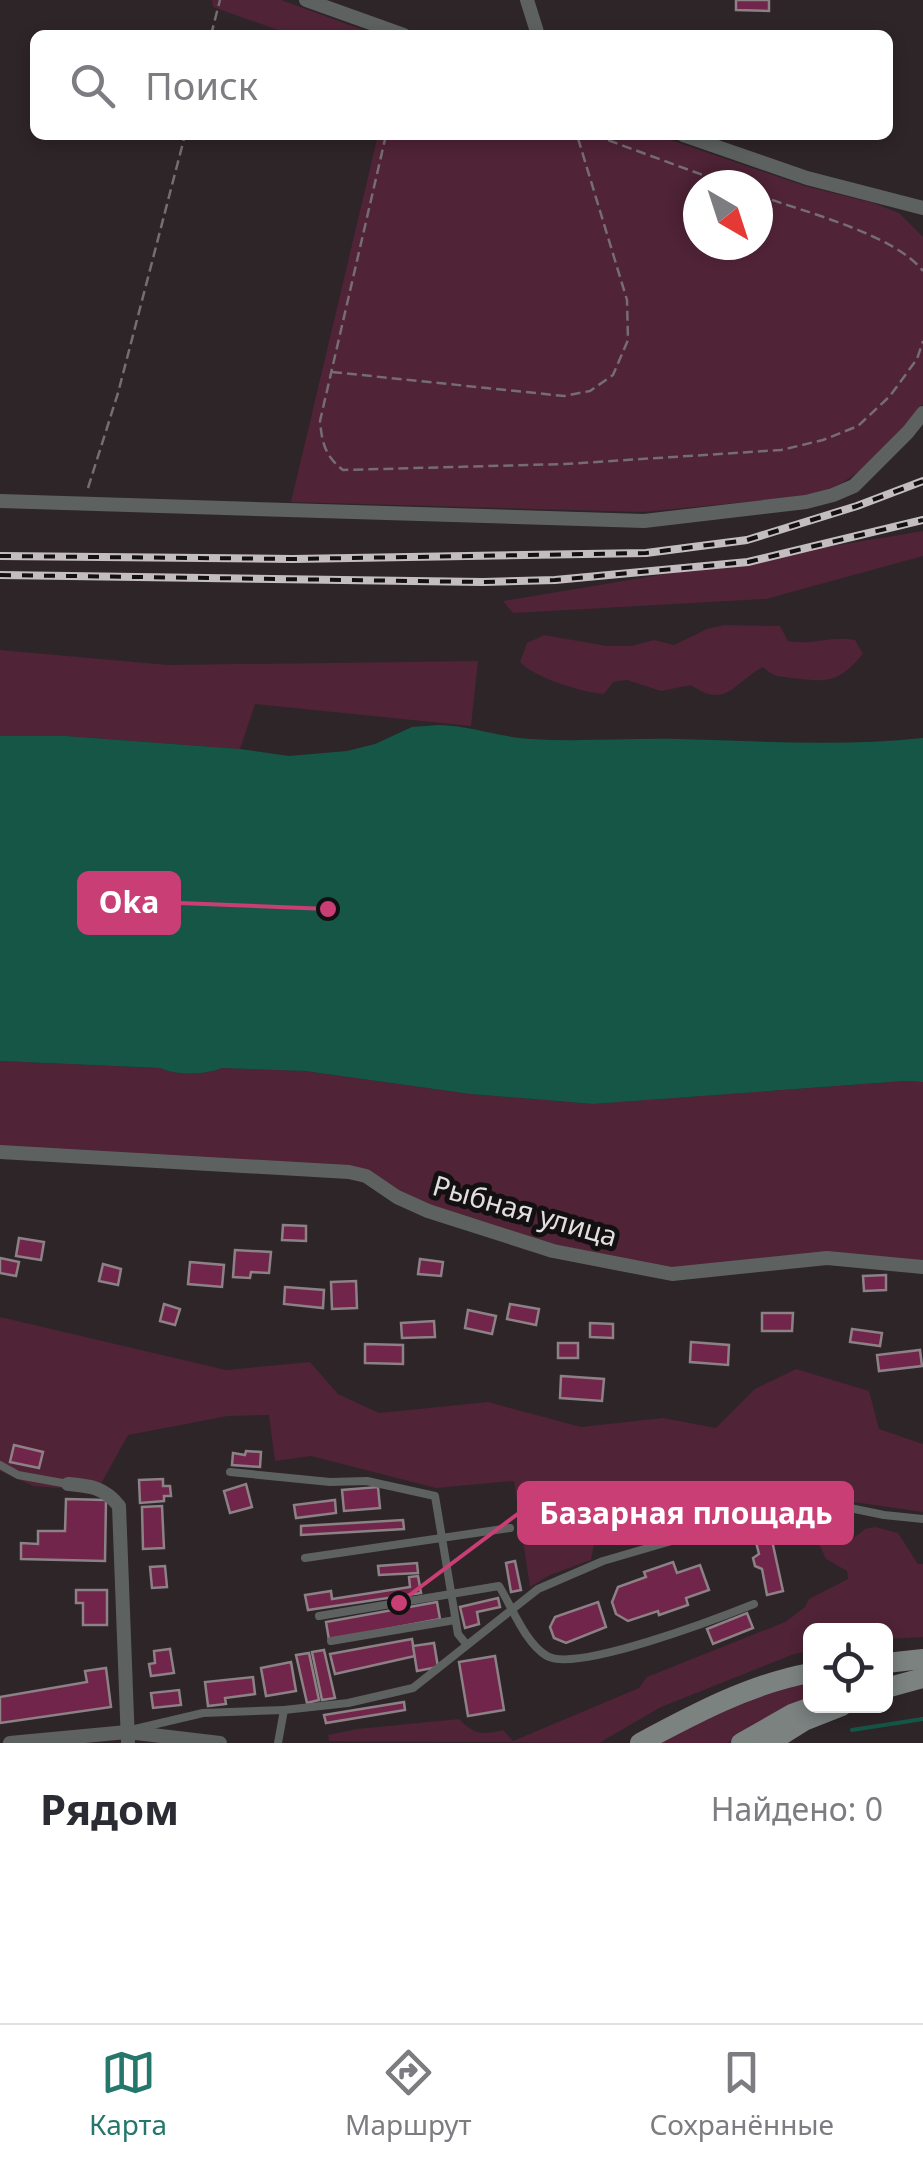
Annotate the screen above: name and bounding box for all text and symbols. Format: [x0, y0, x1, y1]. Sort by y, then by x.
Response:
search box [30, 30, 893, 140]
icon: search [65, 58, 120, 113]
text: Поиск [145, 59, 258, 111]
north arrow [683, 170, 773, 260]
callout: Oka [79, 873, 179, 933]
text: Oka [99, 881, 159, 922]
street label: Рыбная улица [428, 1166, 622, 1255]
callout: Базарная площадь [519, 1483, 852, 1543]
text: Базарная площадь [539, 1492, 833, 1533]
map controls [803, 1623, 893, 1713]
button: locate [803, 1623, 893, 1713]
text: Рядом [40, 1780, 179, 1837]
text: Найдено: 0 [711, 1787, 883, 1830]
tab: Карта [89, 2045, 167, 2143]
tab: Маршрут [345, 2045, 472, 2143]
tab: Сохранённые [649, 2045, 834, 2143]

